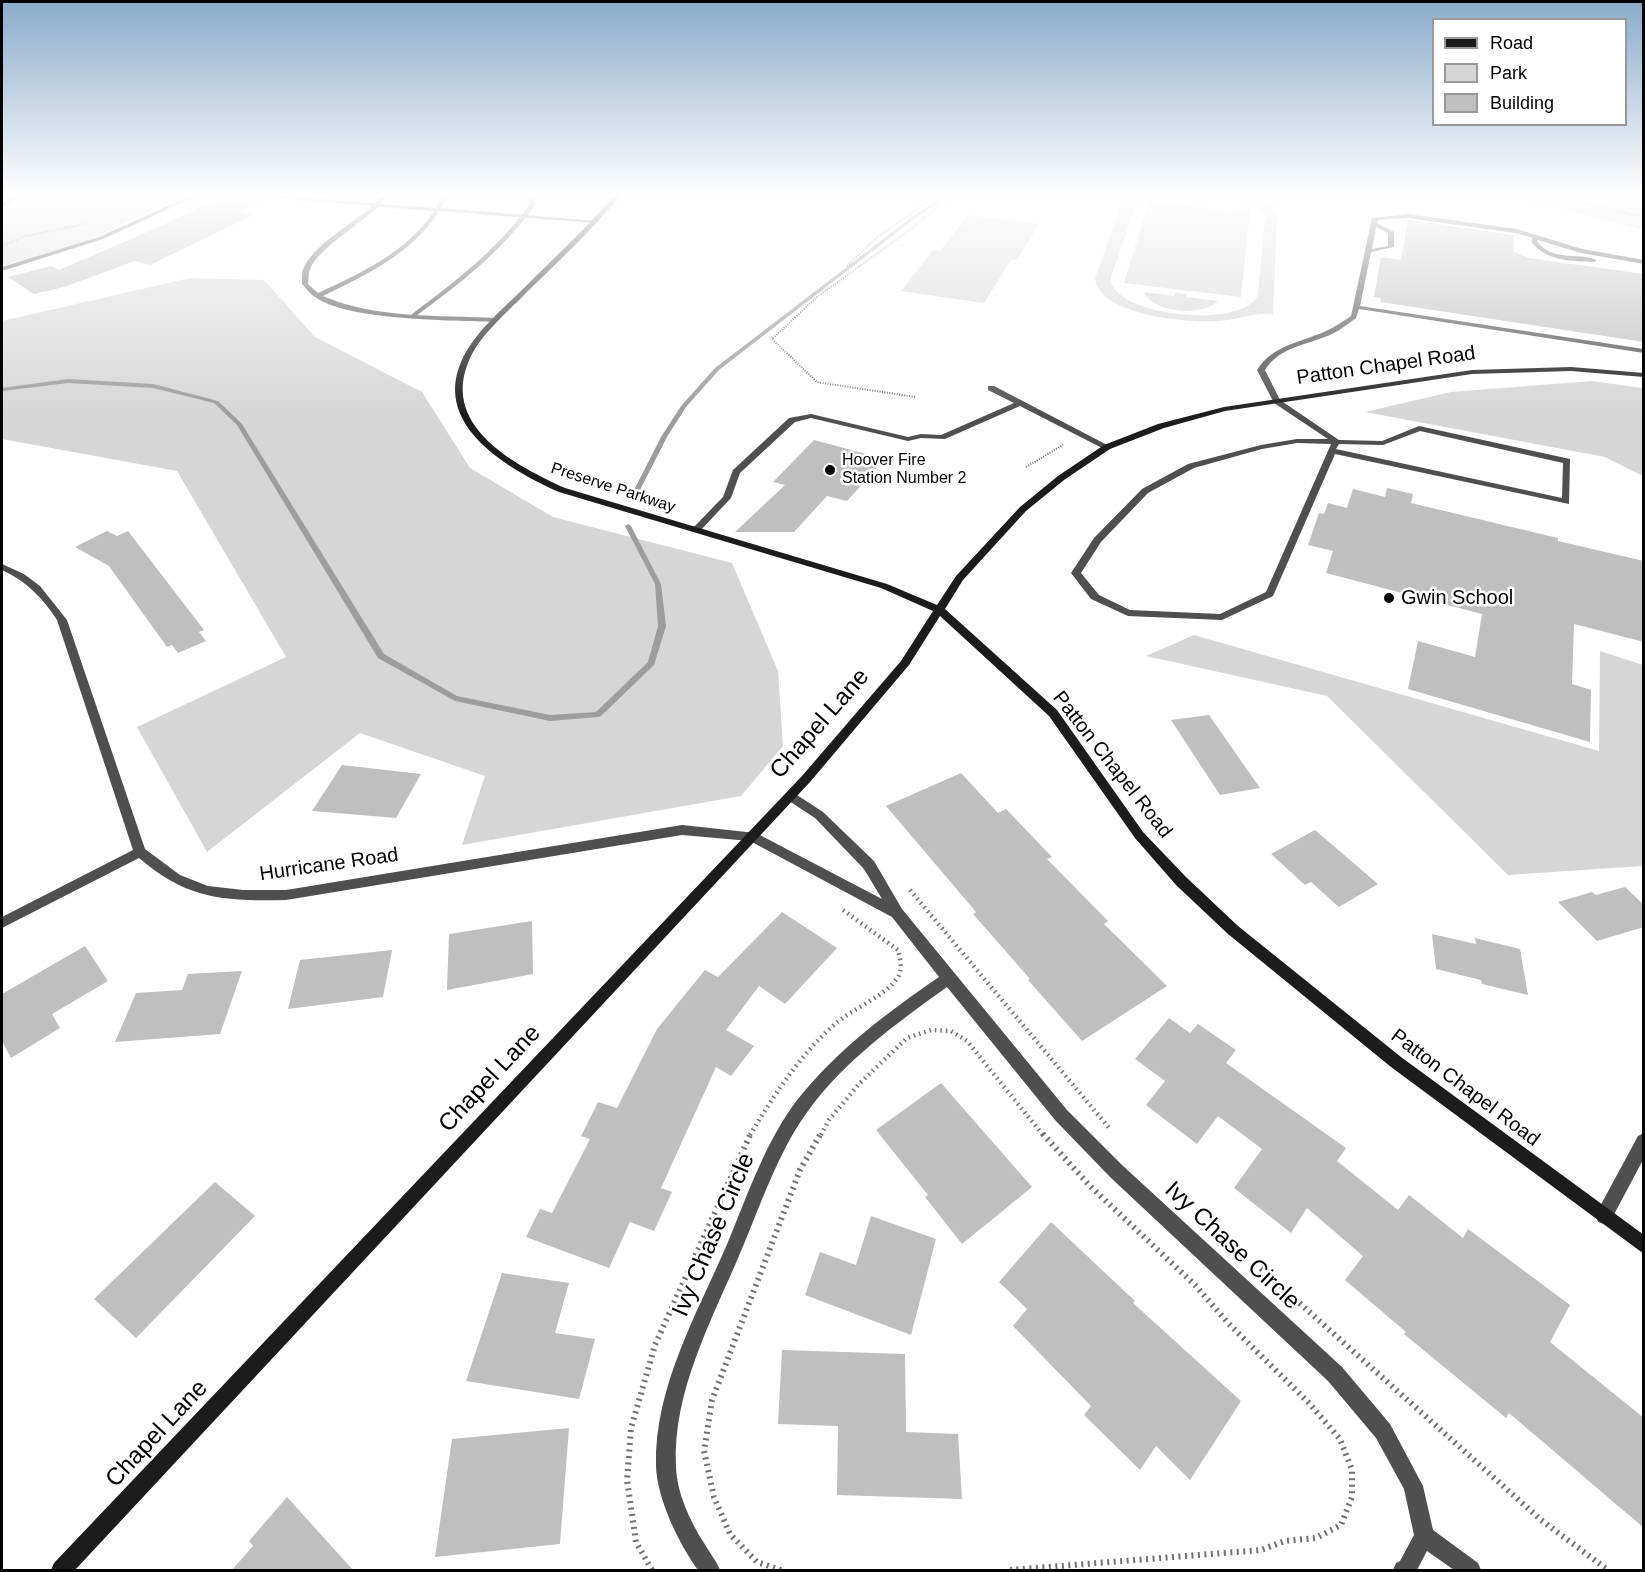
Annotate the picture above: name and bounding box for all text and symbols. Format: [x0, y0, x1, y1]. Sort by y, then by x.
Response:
legend [1432, 18, 1627, 126]
text: Road [1490, 33, 1533, 53]
text: Park [1490, 63, 1527, 83]
text: Building [1490, 93, 1554, 113]
street label: Patton Chapel Road [1295, 342, 1477, 390]
place label: Hoover Fire Station Number 2 [842, 451, 967, 489]
street label: Preserve Parkway [548, 459, 678, 517]
marker: Hoover Fire Station Number 2 [823, 463, 837, 477]
place label: Gwin School [1401, 586, 1513, 610]
marker: Gwin School [1382, 591, 1396, 605]
street label: Chapel Lane [764, 663, 876, 785]
street label: Patton Chapel Road [1047, 687, 1177, 843]
street label: Hurricane Road [258, 843, 400, 887]
street label: Chapel Lane [433, 1019, 547, 1139]
street label: Patton Chapel Road [1386, 1024, 1544, 1152]
street label: Ivy Chase Circle [667, 1149, 761, 1321]
street label: Ivy Chase Circle [1158, 1176, 1306, 1316]
street label: Chapel Lane [100, 1374, 214, 1494]

